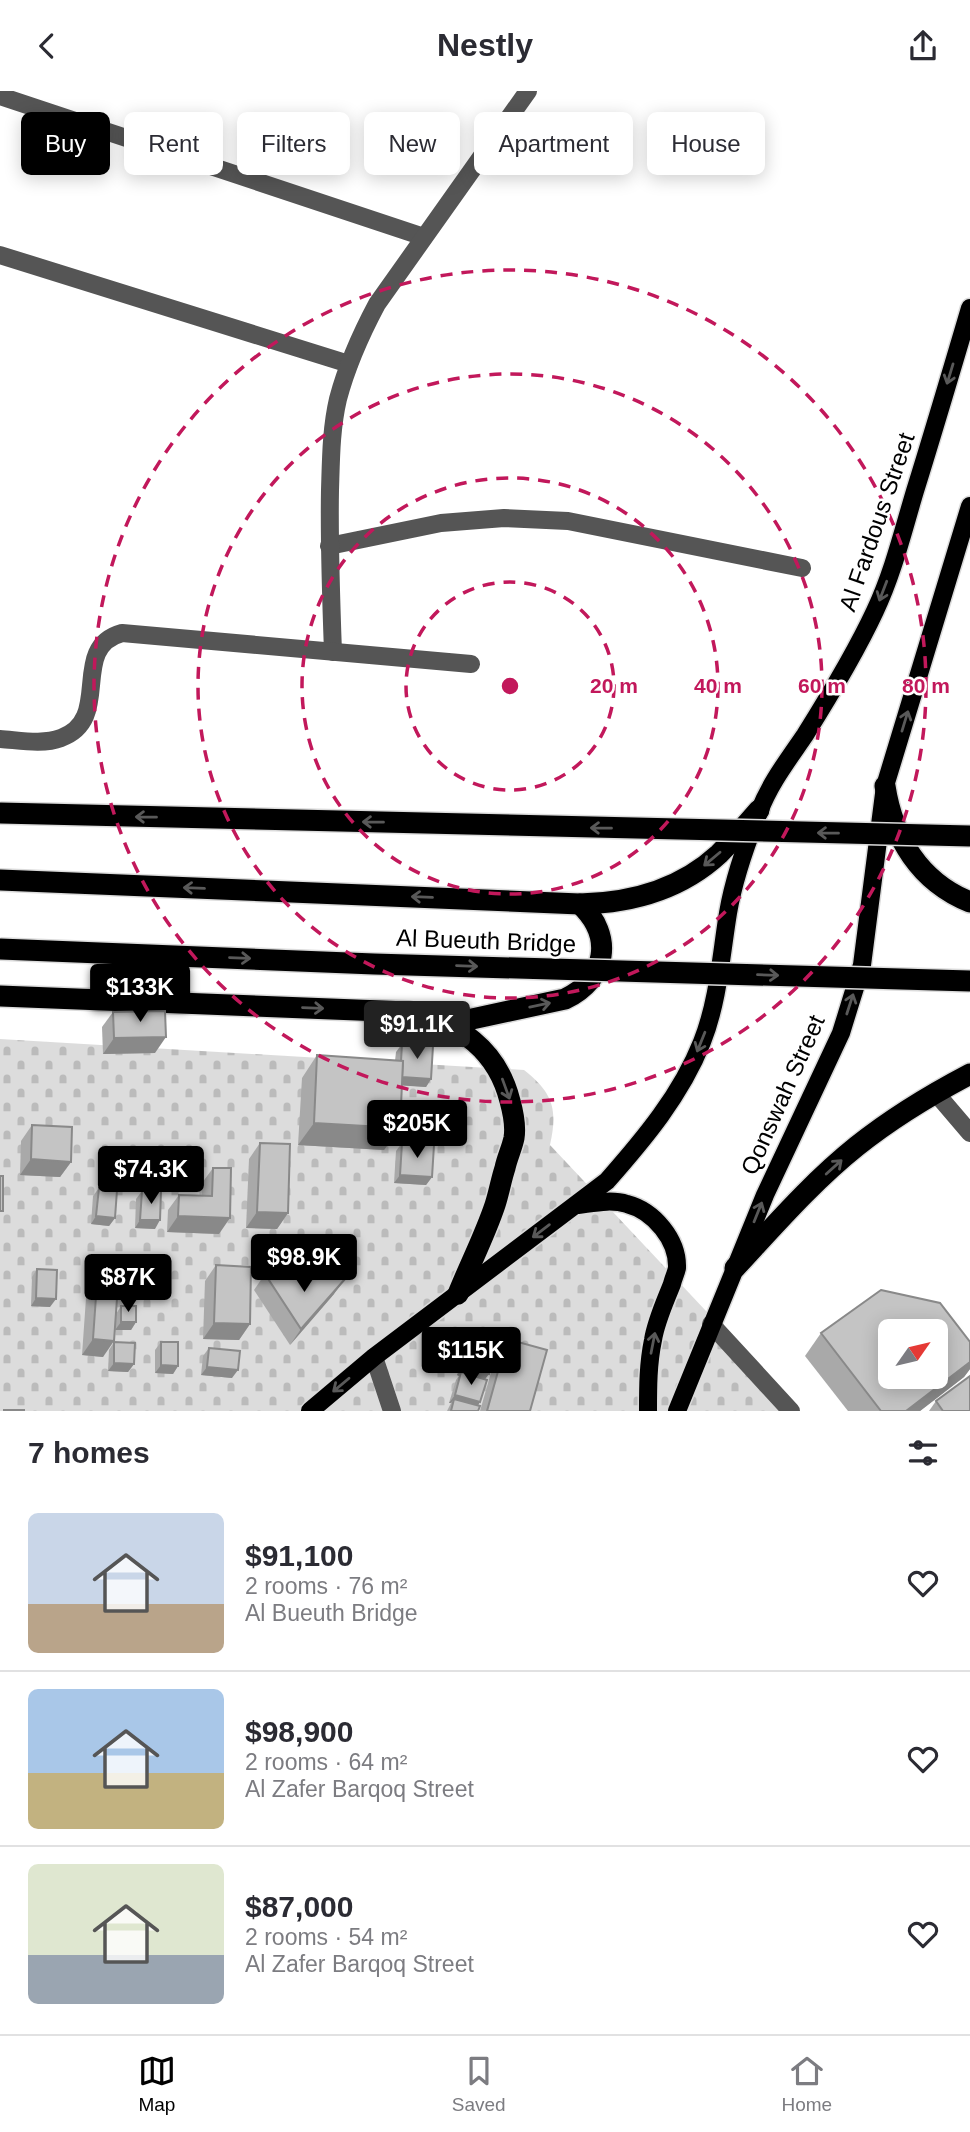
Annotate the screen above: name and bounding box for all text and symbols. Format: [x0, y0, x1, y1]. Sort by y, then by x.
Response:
icon: back [28, 27, 66, 65]
text: Nestly [437, 27, 533, 63]
icon: share [904, 27, 942, 65]
chip: Buy [21, 112, 110, 175]
chip: Rent [124, 112, 223, 175]
chip: Filters [237, 112, 350, 175]
chip: New [364, 112, 460, 175]
chip: Apartment [474, 112, 633, 175]
chip: House [647, 112, 765, 175]
one-way arrow [943, 363, 956, 385]
street label: Al Fardous Street [833, 429, 920, 615]
one-way arrow [875, 579, 888, 601]
centre of rings [498, 674, 522, 698]
text: 20 m [590, 674, 638, 697]
text: 40 m [694, 674, 742, 697]
text: 60 m [798, 674, 846, 697]
text: 80 m [902, 674, 950, 697]
one-way arrow [900, 710, 913, 732]
one-way arrow [135, 810, 158, 823]
one-way arrow [362, 815, 385, 829]
one-way arrow [590, 821, 613, 834]
one-way arrow [817, 826, 840, 839]
one-way arrow [703, 851, 721, 867]
one-way arrow [183, 881, 206, 894]
one-way arrow [410, 891, 433, 904]
street label: Al Bueuth Bridge [396, 924, 576, 957]
one-way arrow [228, 952, 251, 965]
one-way arrow [455, 960, 478, 973]
pin: $133K [91, 965, 189, 1024]
one-way arrow [756, 969, 779, 982]
text: $133K [106, 974, 174, 1000]
one-way arrow [845, 993, 857, 1015]
one-way arrow [528, 997, 551, 1011]
one-way arrow [301, 1002, 324, 1015]
pin: $91.1K [360, 1002, 474, 1061]
street label: Qonswah Street [735, 1010, 830, 1179]
text: $91.1K [380, 1011, 454, 1037]
one-way arrow [693, 1031, 706, 1052]
one-way arrow [501, 1078, 513, 1100]
pin: $205K [368, 1101, 466, 1160]
text: $205K [383, 1110, 451, 1136]
pin: $74.3K [94, 1147, 208, 1206]
text: $74.3K [114, 1156, 188, 1182]
one-way arrow [825, 1158, 842, 1175]
one-way arrow [753, 1201, 766, 1223]
one-way arrow [532, 1224, 550, 1239]
pin: $98.9K [247, 1235, 361, 1294]
text: $98.9K [267, 1244, 341, 1270]
pin: $87K [87, 1255, 169, 1314]
text: $87K [101, 1264, 155, 1290]
north arrow [878, 1319, 948, 1389]
map controls [878, 1319, 948, 1389]
pin: $115K [422, 1327, 520, 1387]
one-way arrow [647, 1332, 660, 1355]
text: $115K [438, 1337, 504, 1363]
one-way arrow [332, 1377, 350, 1393]
icon: filters [904, 1434, 942, 1472]
text: 7 homes [28, 1436, 150, 1469]
text: $91,100 [245, 1539, 353, 1572]
icon: home [84, 1541, 168, 1625]
icon: heart [904, 1564, 942, 1602]
text: 2 rooms · 76 m² [245, 1573, 407, 1599]
text: Al Bueuth Bridge [245, 1600, 418, 1626]
text: $98,900 [245, 1715, 353, 1748]
icon: home [84, 1717, 168, 1801]
icon: heart [904, 1740, 942, 1778]
text: 2 rooms · 64 m² [245, 1749, 407, 1775]
text: Al Zafer Barqoq Street [245, 1776, 474, 1802]
text: $87,000 [245, 1890, 353, 1923]
icon: home [84, 1892, 168, 1976]
icon: heart [904, 1915, 942, 1953]
text: 2 rooms · 54 m² [245, 1924, 407, 1950]
text: Al Zafer Barqoq Street [245, 1951, 474, 1977]
tab: Map [138, 2052, 176, 2116]
tab: Saved [452, 2052, 506, 2116]
tab: Home [781, 2052, 832, 2116]

